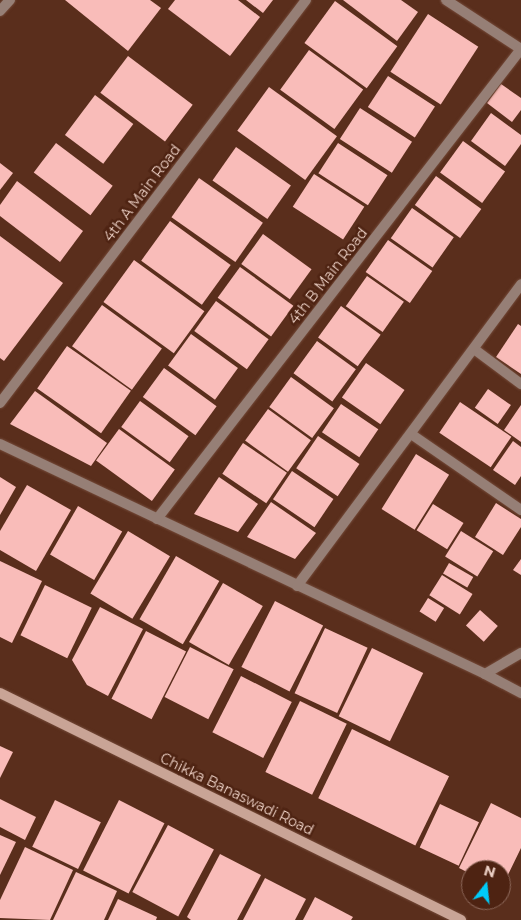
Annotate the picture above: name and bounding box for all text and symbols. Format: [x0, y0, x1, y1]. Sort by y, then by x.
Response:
street label: 4th A Main Road [100, 141, 184, 245]
street label: 4th B Main Road [285, 225, 371, 327]
street label: Chikka Banaswadi Road [157, 749, 317, 839]
north arrow [461, 860, 511, 910]
text: N [482, 861, 498, 882]

